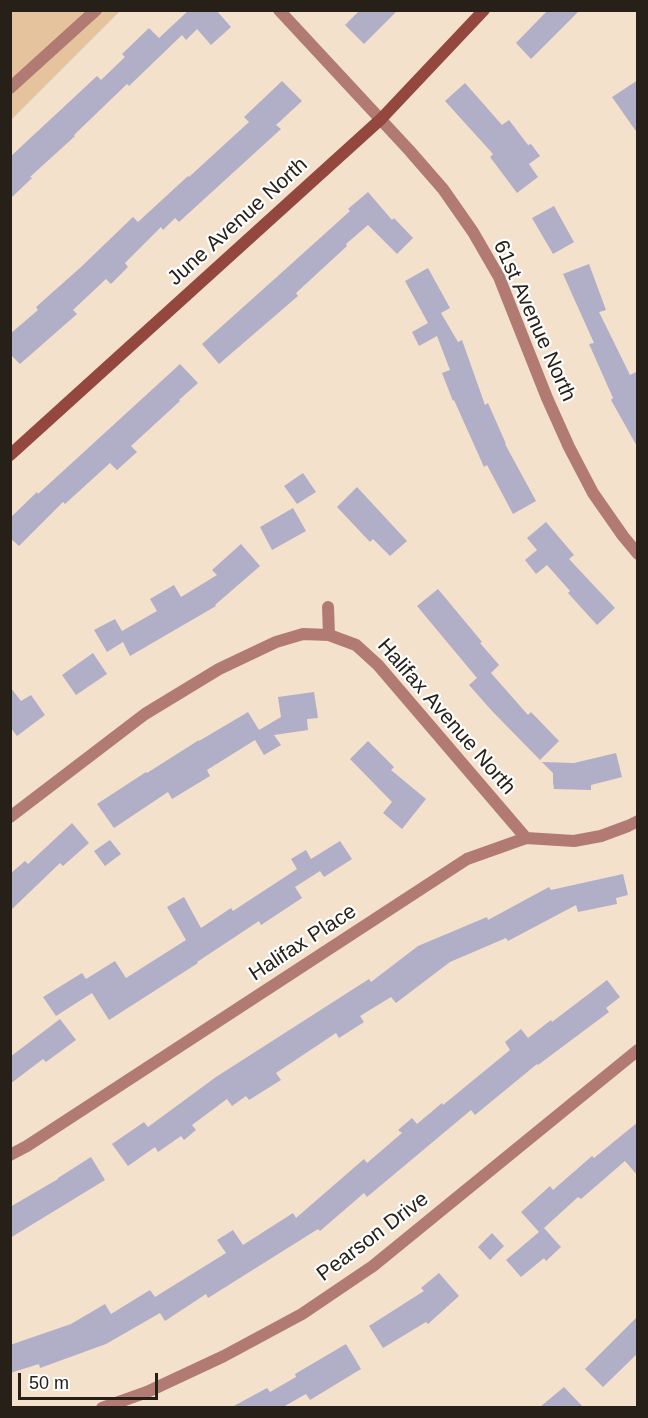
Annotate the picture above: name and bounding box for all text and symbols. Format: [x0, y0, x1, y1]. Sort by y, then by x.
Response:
street label: June Avenue North [163, 153, 313, 291]
street label: 61st Avenue North [487, 237, 581, 405]
street label: Halifax Avenue North [372, 634, 520, 800]
street label: Halifax Place [245, 899, 361, 987]
street label: Pearson Drive [312, 1187, 434, 1287]
scale bar [21, 1361, 160, 1399]
text: 50 m [29, 1373, 69, 1393]

